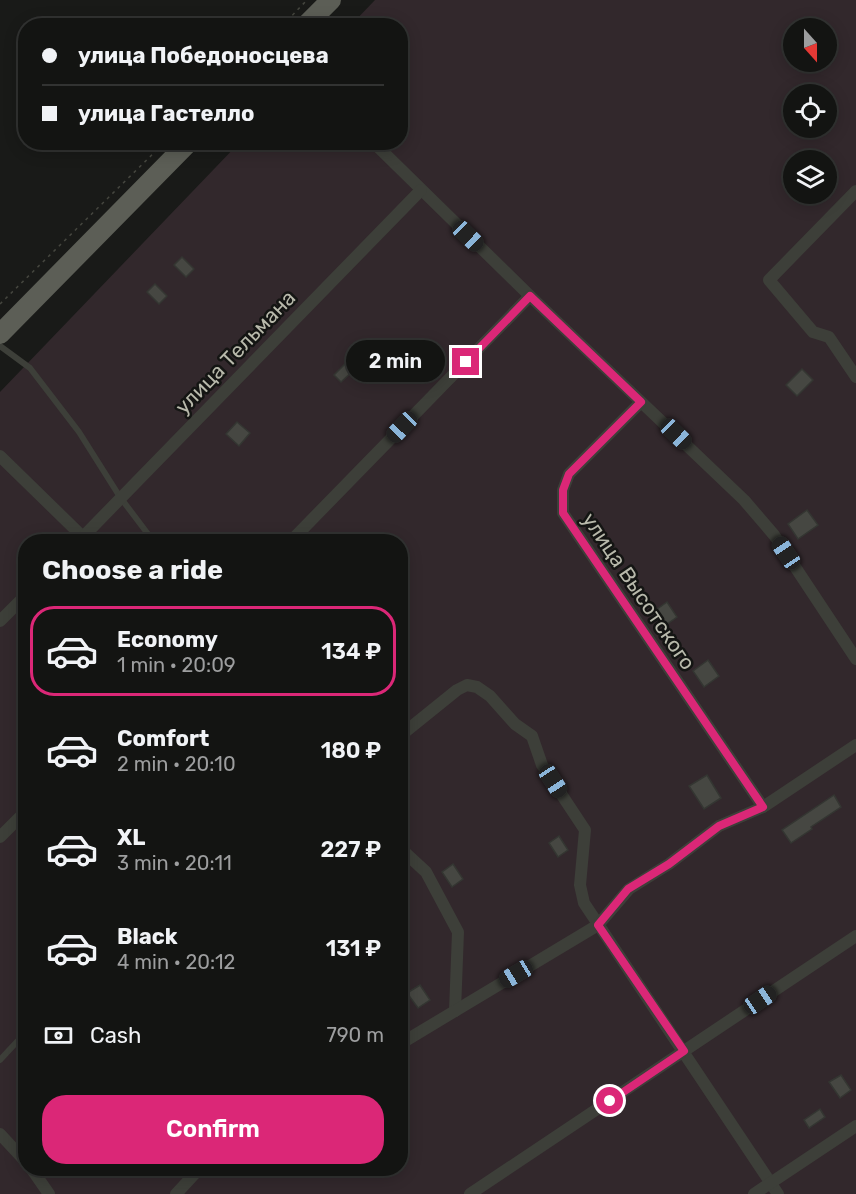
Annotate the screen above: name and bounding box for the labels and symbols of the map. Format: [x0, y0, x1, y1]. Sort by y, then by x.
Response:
north arrow [783, 18, 837, 72]
car [449, 217, 487, 255]
street label: улица Тельмана [170, 285, 300, 419]
callout: 2 min [346, 341, 445, 383]
route end [452, 348, 479, 375]
car [383, 408, 421, 446]
car [657, 415, 695, 453]
street label: улица Высотского [577, 508, 701, 674]
car [768, 533, 804, 573]
car [536, 761, 570, 801]
car [496, 957, 536, 991]
car [740, 982, 780, 1018]
route start [596, 1087, 623, 1114]

